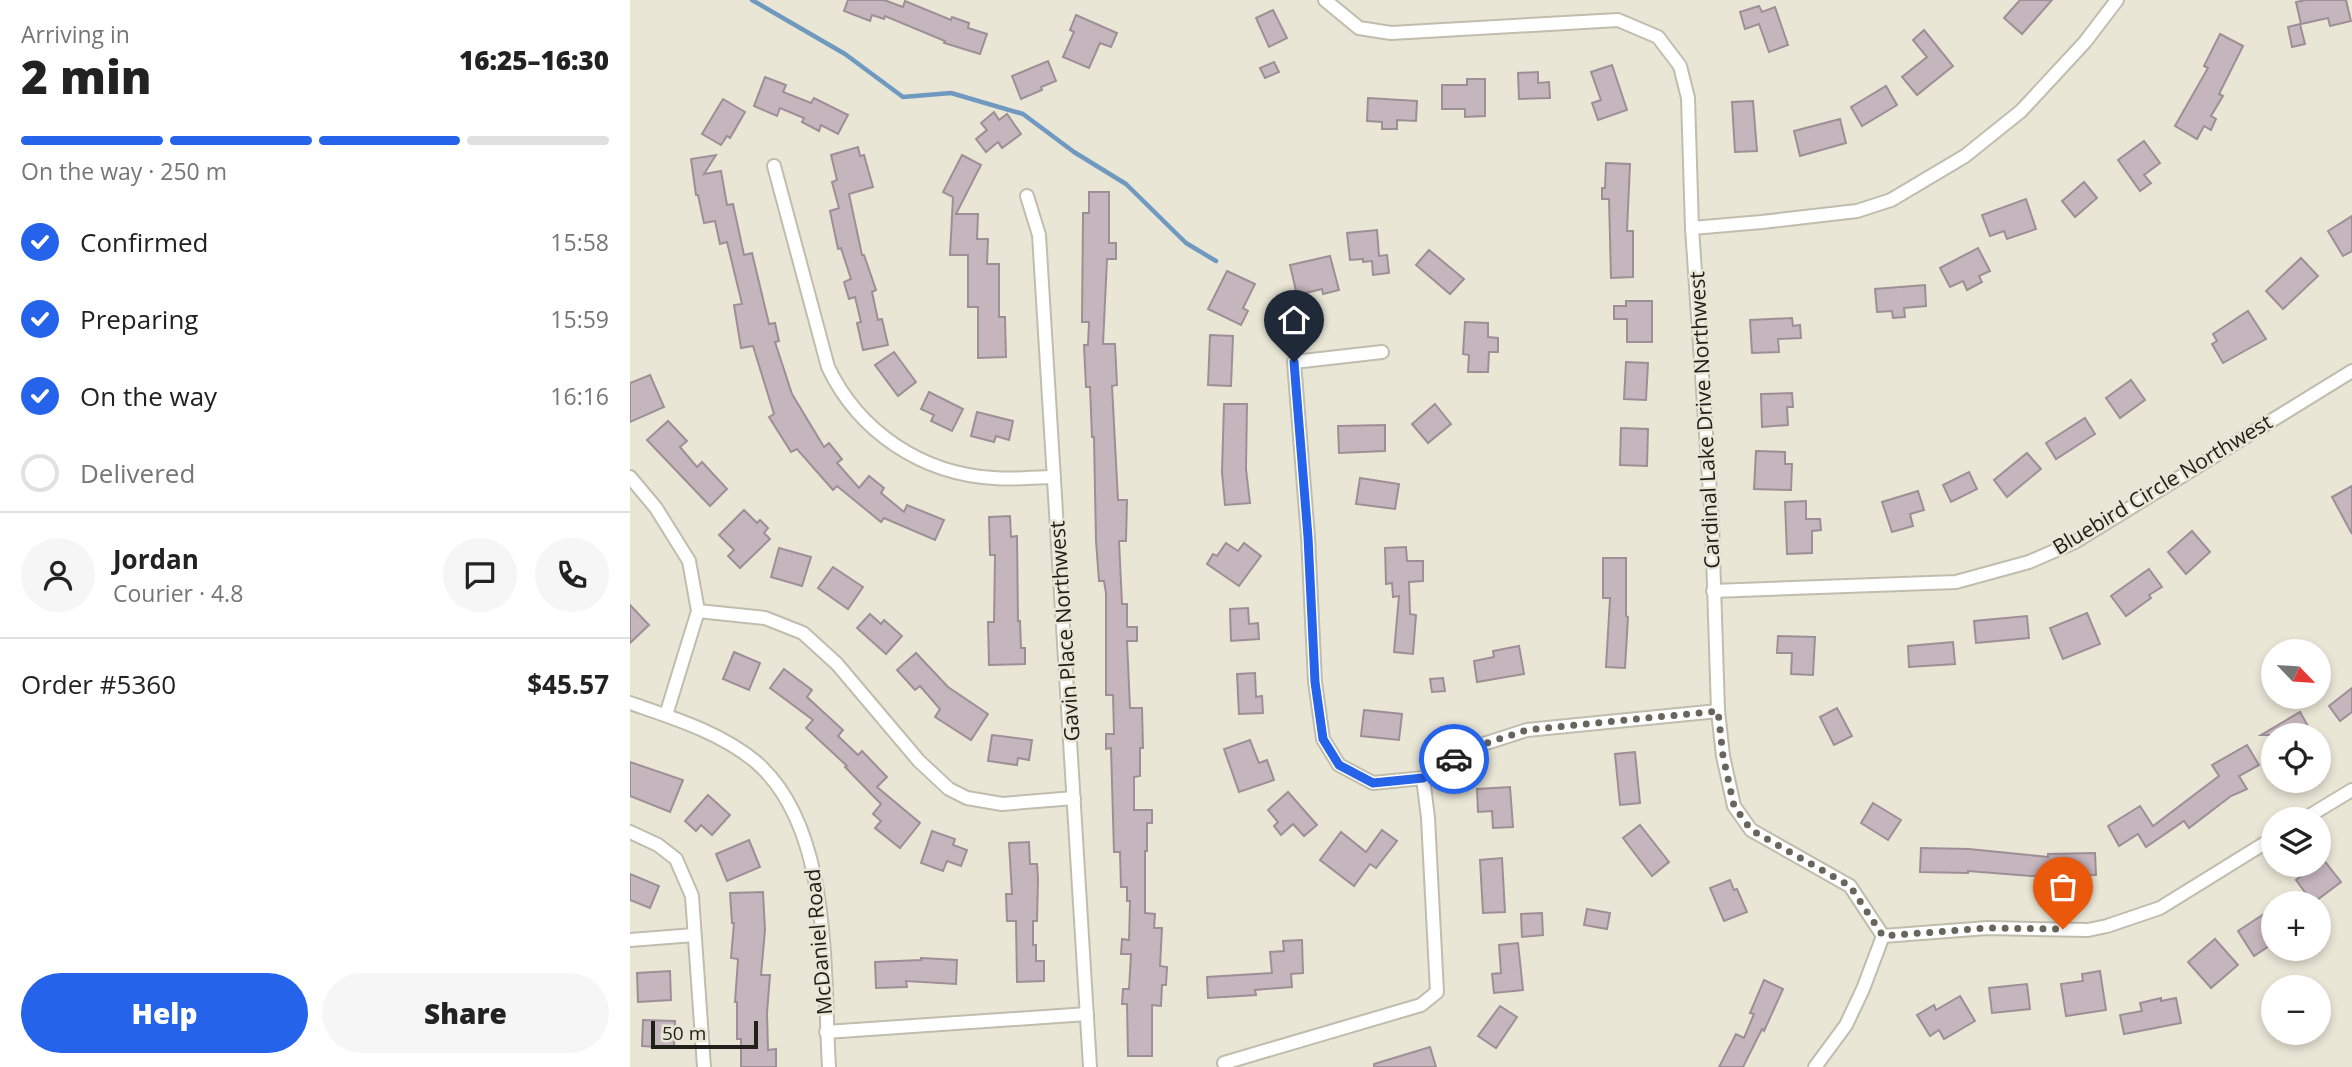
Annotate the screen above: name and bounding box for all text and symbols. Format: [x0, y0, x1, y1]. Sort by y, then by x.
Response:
text: Arriving in [21, 18, 130, 50]
text: 16:25–16:30 [459, 42, 609, 78]
text: 2 min [21, 45, 152, 107]
text: On the way · 250 m [21, 155, 227, 187]
icon: check [21, 223, 59, 261]
text: Confirmed [80, 224, 208, 260]
text: 15:58 [550, 226, 609, 258]
street label: Cardinal Lake Drive Northwest [1682, 271, 1726, 569]
pin [1264, 290, 1324, 362]
icon: check [21, 300, 59, 338]
text: Preparing [80, 301, 198, 337]
icon: home [1275, 301, 1313, 339]
text: 15:59 [550, 303, 609, 335]
icon: check [21, 377, 59, 415]
text: On the way [80, 378, 217, 414]
text: 16:16 [550, 380, 609, 412]
street label: Bluebird Circle Northwest [2047, 407, 2277, 561]
text: Delivered [80, 455, 195, 491]
street label: Gavin Place Northwest [1042, 520, 1086, 742]
button: person [21, 538, 95, 612]
button: chat [443, 538, 517, 612]
button: phone [535, 538, 609, 612]
text: Jordan [113, 541, 199, 577]
text: Courier · 4.8 [113, 577, 243, 609]
north arrow [2261, 639, 2331, 709]
map controls [2261, 639, 2331, 1045]
text: Order #5360 [21, 666, 176, 702]
text: $45.57 [527, 666, 609, 702]
button: locate [2261, 723, 2331, 793]
courier [1419, 724, 1489, 794]
icon: car [1435, 740, 1473, 778]
button: layers [2261, 807, 2331, 877]
pin [2033, 857, 2093, 929]
street label: McDaniel Road [798, 868, 838, 1016]
icon: bag [2044, 868, 2082, 906]
button: + [2261, 891, 2331, 961]
button: Help [21, 973, 308, 1053]
button: Share [322, 973, 609, 1053]
button: − [2261, 975, 2331, 1045]
scale bar [651, 1018, 758, 1050]
text: 50 m [662, 1020, 706, 1046]

